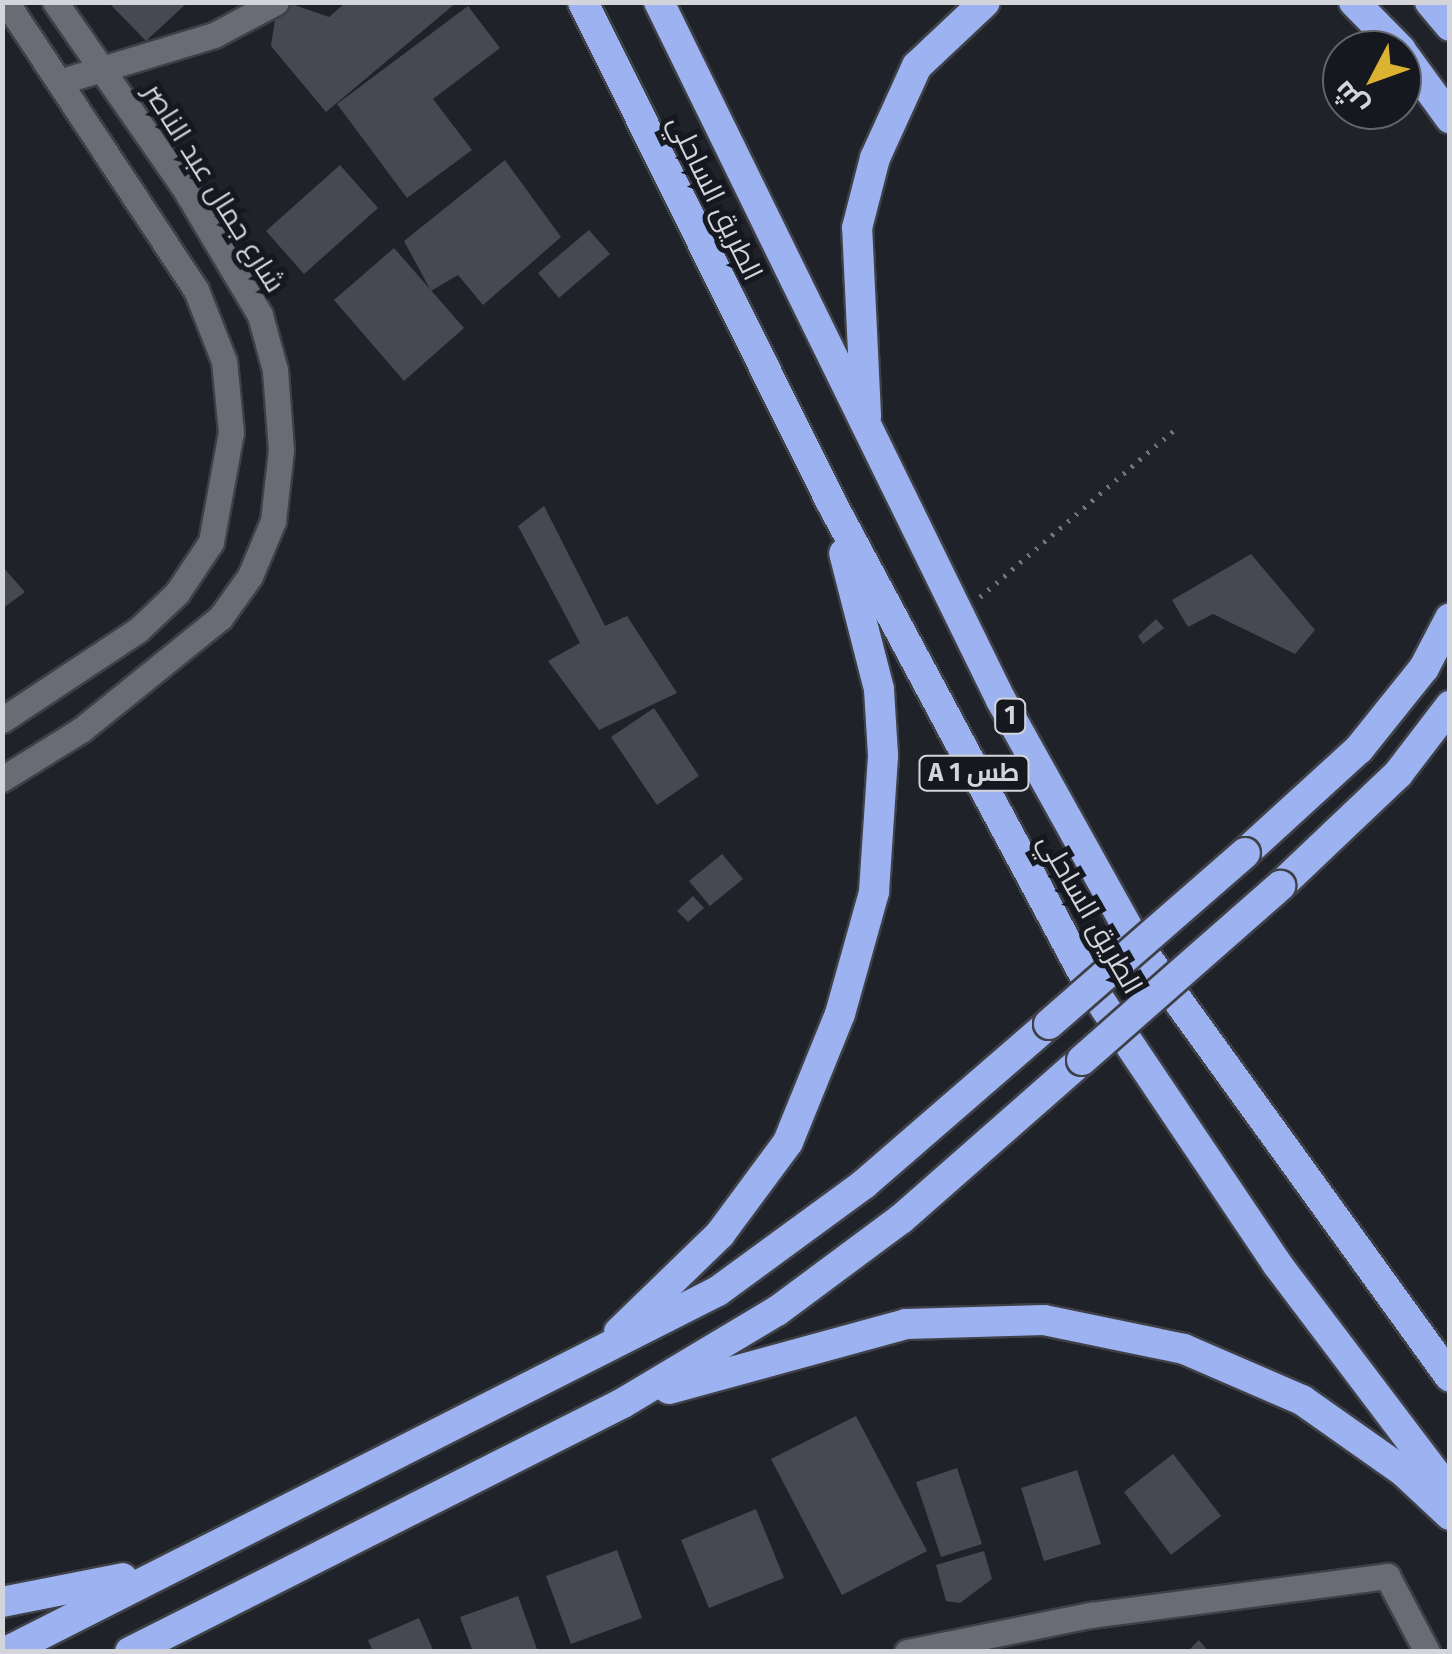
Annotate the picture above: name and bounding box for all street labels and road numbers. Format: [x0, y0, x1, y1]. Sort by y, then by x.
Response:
street label: شارع جمال عبد الناصر [136, 77, 292, 299]
street label: الطريق الساحلي [661, 110, 769, 286]
road number: 1 [992, 696, 1028, 736]
road number: A 1 طس [916, 753, 1032, 793]
street label: الطريق الساحلي [1031, 828, 1149, 1000]

